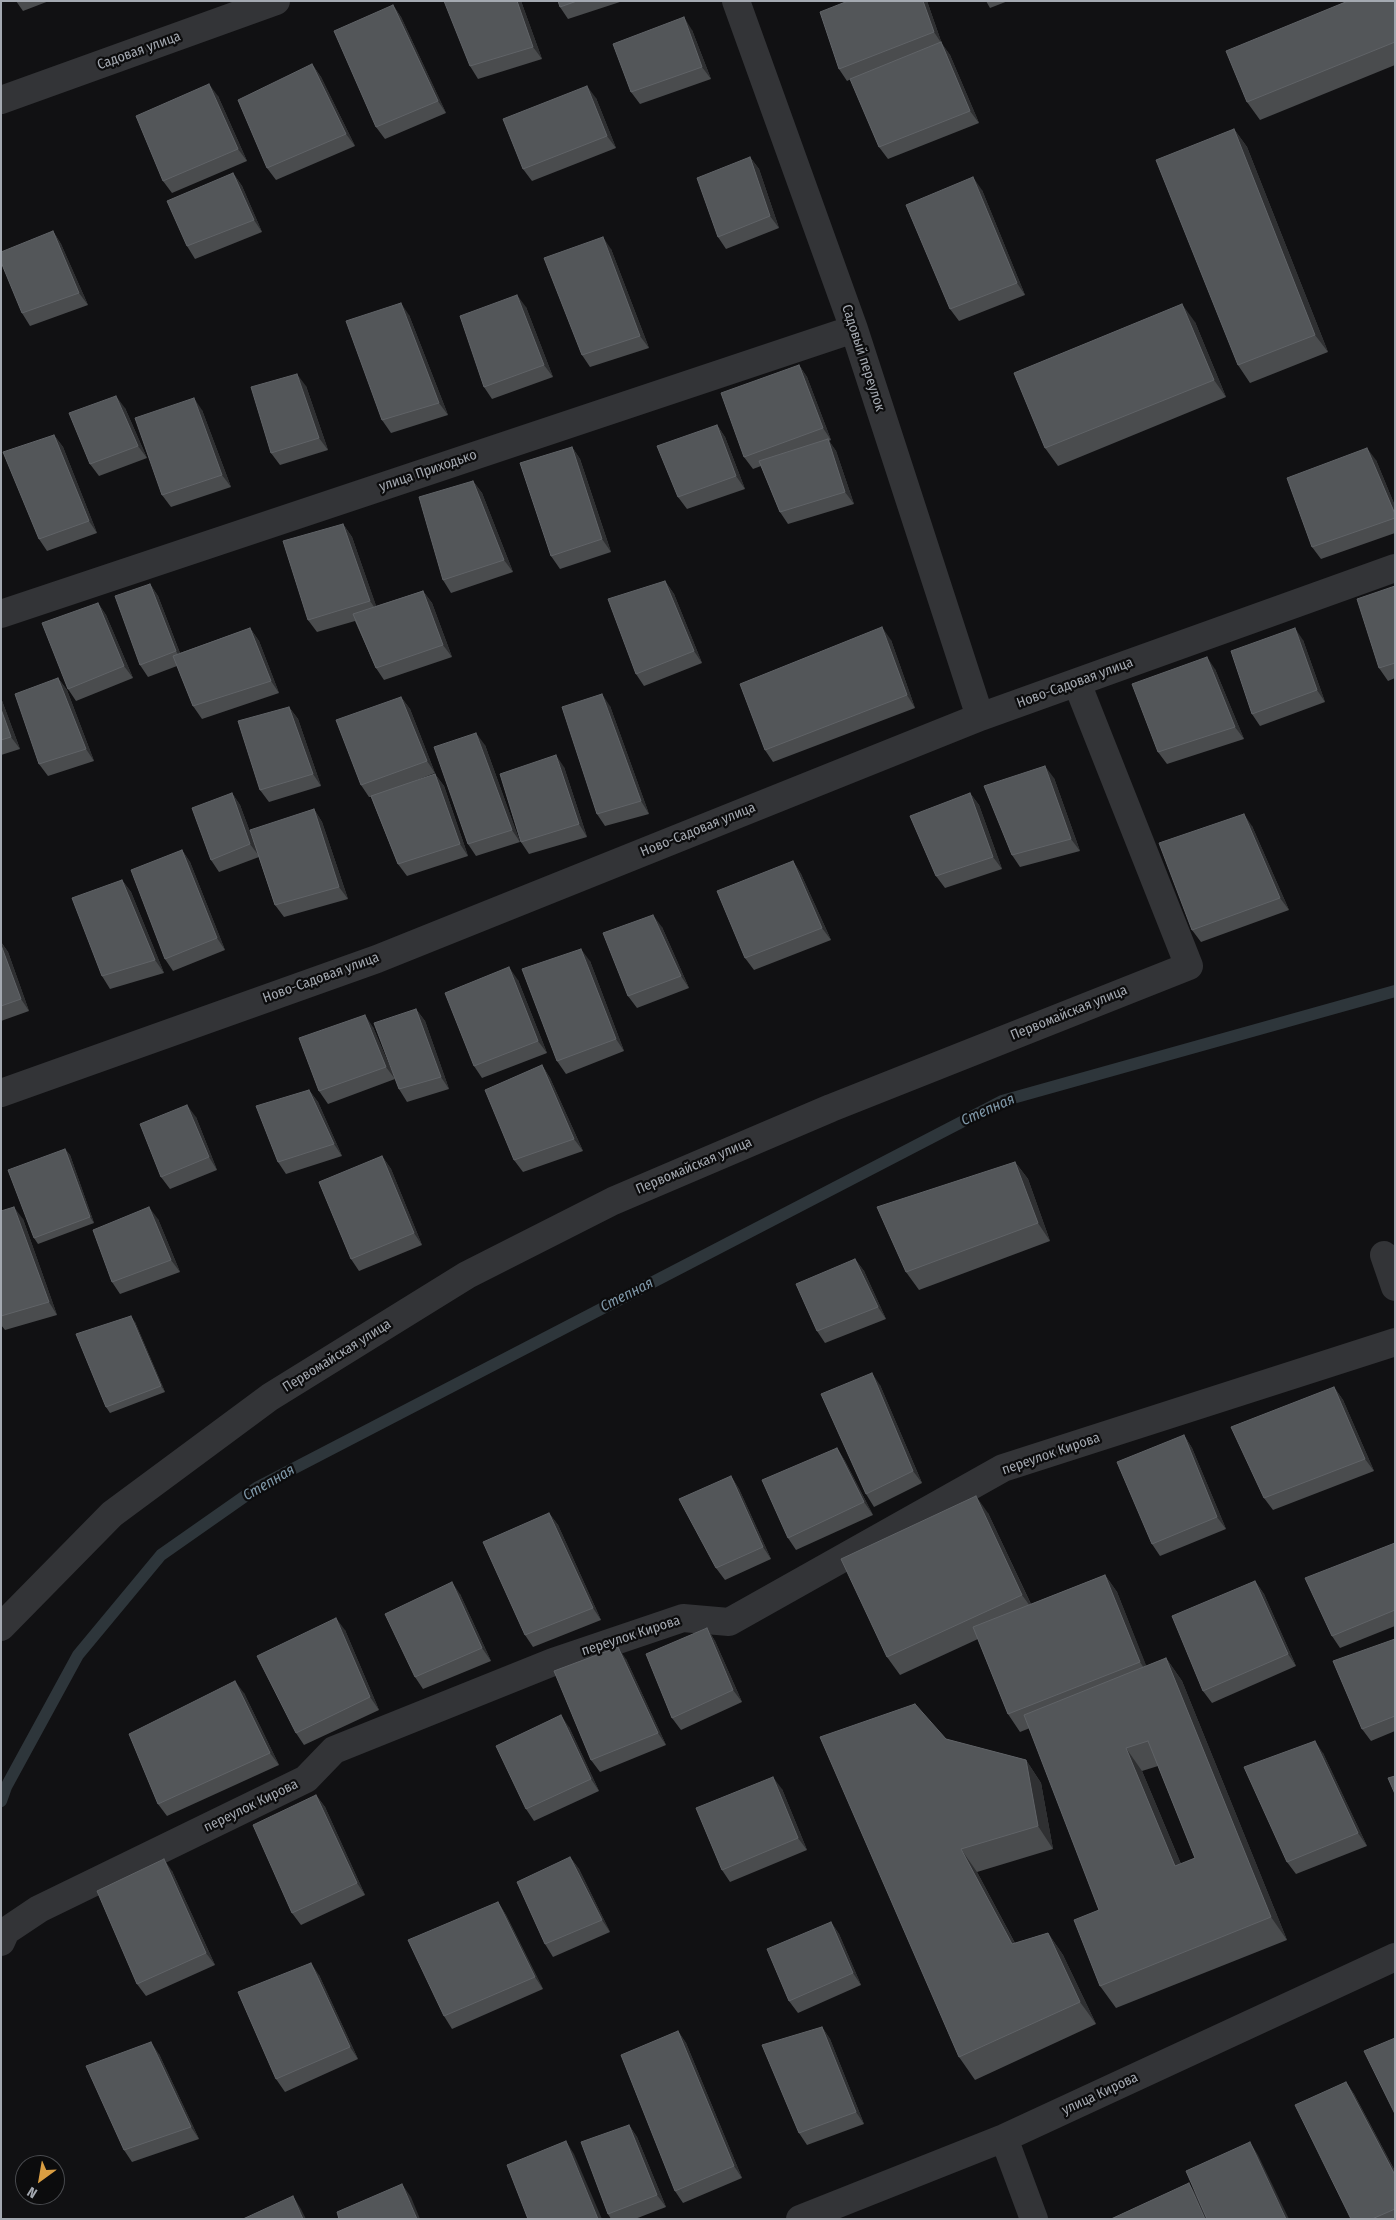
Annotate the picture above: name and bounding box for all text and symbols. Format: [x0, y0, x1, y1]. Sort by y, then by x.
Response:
street label: Садовая улица [95, 28, 183, 74]
street label: Садовый переулок [838, 303, 888, 413]
street label: улица Приходько [377, 446, 479, 496]
street label: Ново-Садовая улица [1014, 654, 1136, 712]
street label: Ново-Садовая улица [638, 799, 758, 861]
street label: Ново-Садовая улица [260, 949, 382, 1007]
street label: Первомайская улица [1008, 982, 1130, 1044]
water label: Степная [958, 1090, 1018, 1130]
street label: Первомайская улица [633, 1134, 755, 1198]
water label: Степная [598, 1274, 656, 1316]
street label: Первомайская улица [280, 1316, 394, 1396]
street label: переулок Кирова [1000, 1429, 1102, 1479]
water label: Степная [240, 1461, 298, 1505]
street label: переулок Кирова [580, 1612, 682, 1660]
street label: переулок Кирова [201, 1776, 301, 1836]
street label: улица Кирова [1059, 2069, 1141, 2119]
north arrow [15, 2155, 65, 2205]
text: N [24, 2183, 40, 2202]

